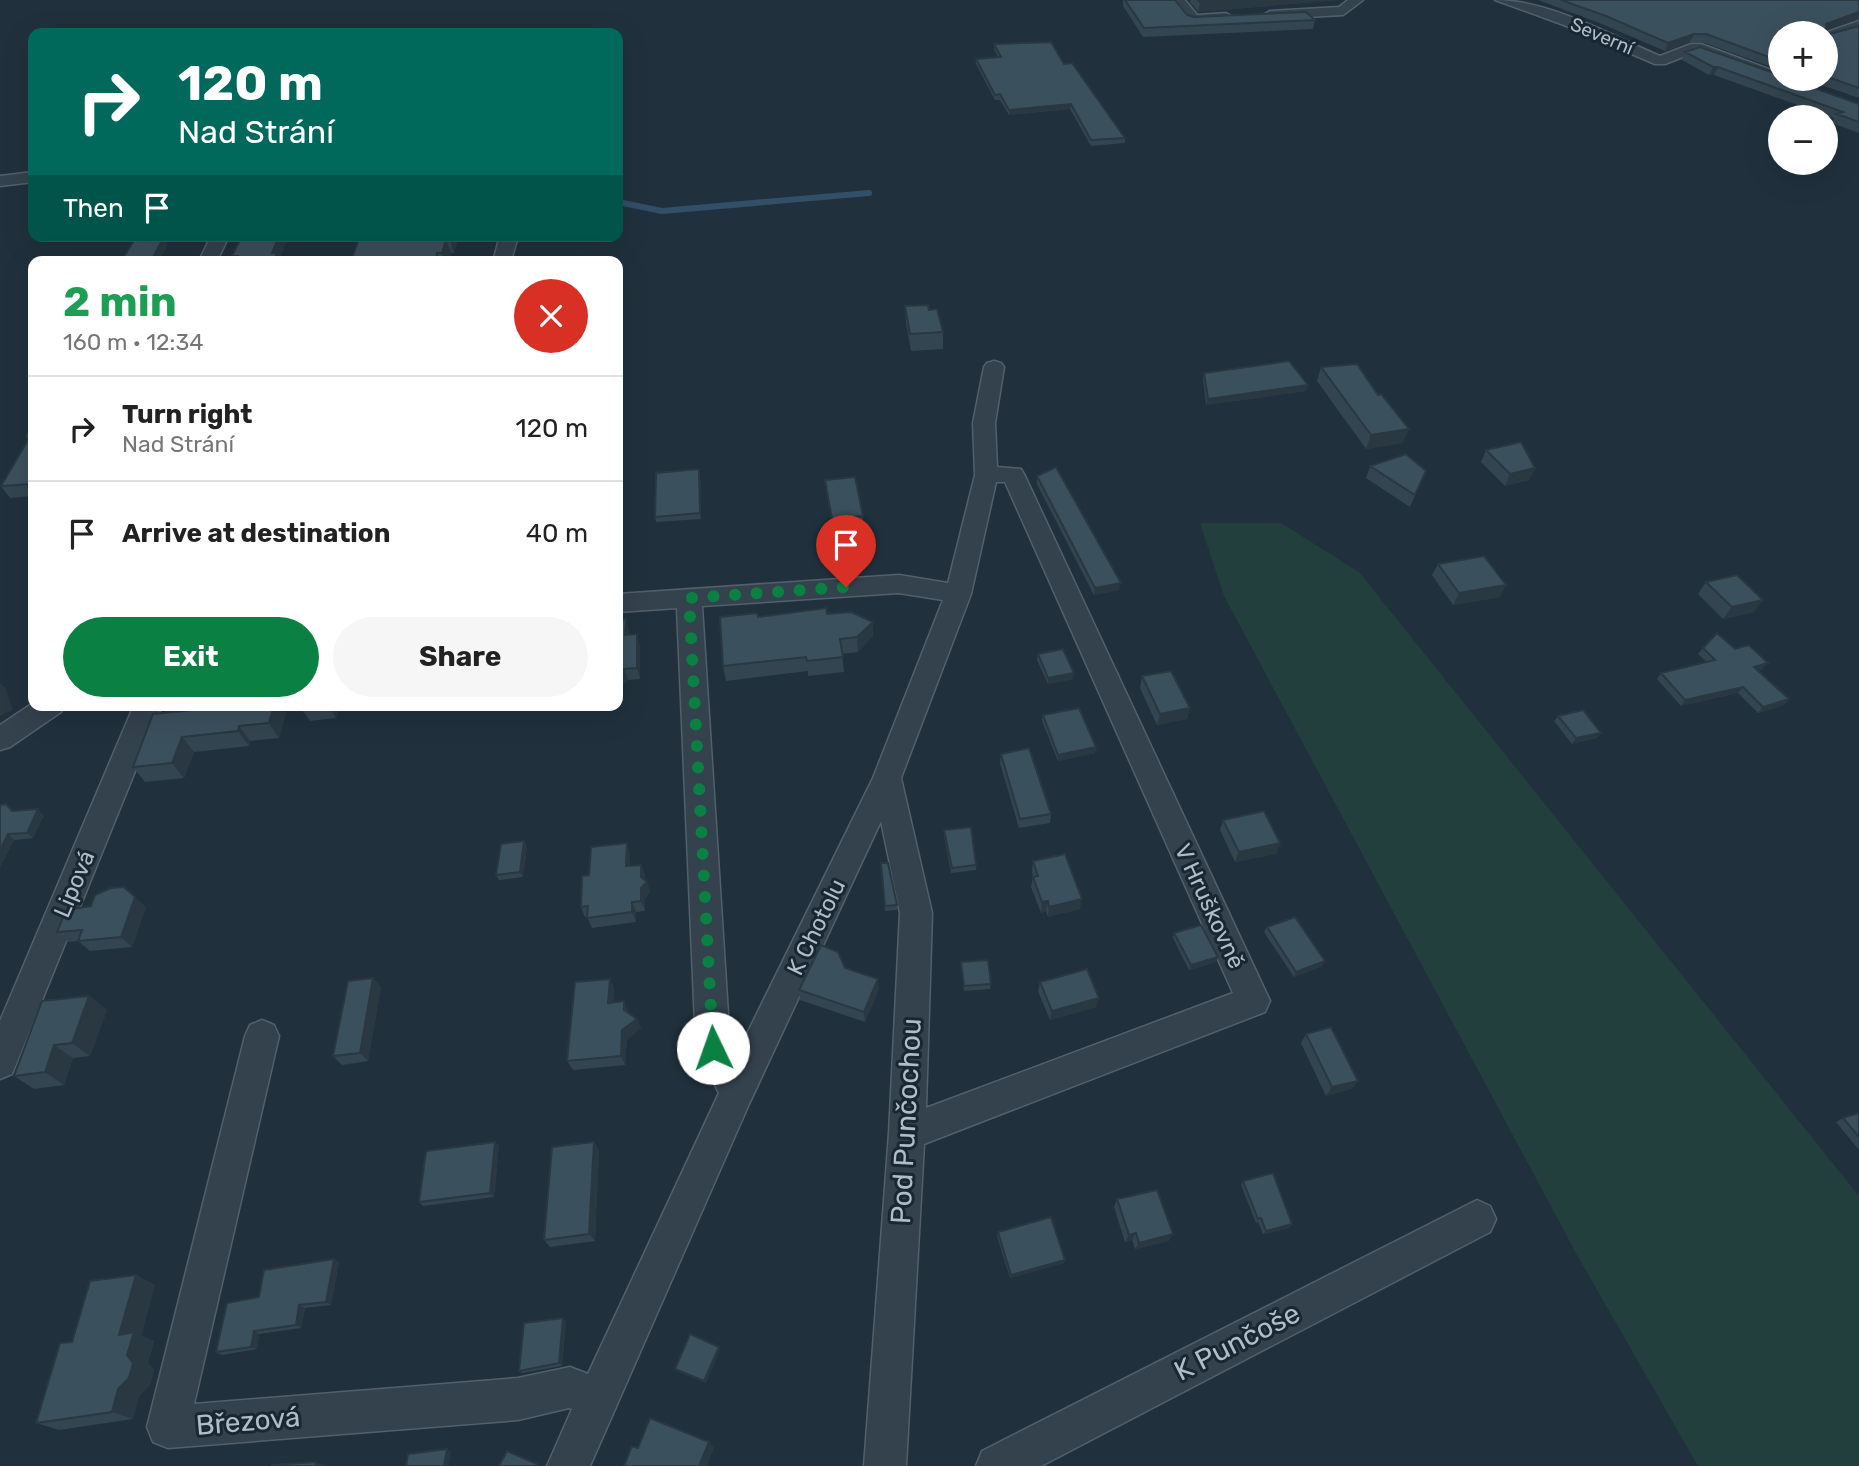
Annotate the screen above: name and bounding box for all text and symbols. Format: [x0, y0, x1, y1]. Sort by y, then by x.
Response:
street label: Severní [1567, 12, 1638, 60]
map controls [1768, 21, 1838, 175]
button: + [1768, 21, 1838, 91]
text: 120 m [178, 54, 323, 112]
icon: right [63, 56, 154, 147]
button: − [1768, 105, 1838, 175]
text: Nad Strání [178, 113, 334, 151]
icon: arrive [138, 189, 176, 227]
text: Then [63, 193, 124, 224]
text: 2 min [63, 277, 177, 327]
button: close [514, 279, 588, 353]
text: 160 m · 12:34 [63, 328, 204, 356]
text: Turn right [122, 399, 252, 430]
icon: right [63, 410, 101, 448]
text: 120 m [516, 413, 588, 444]
text: Nad Strání [122, 430, 234, 458]
icon: arrive [63, 515, 101, 553]
pin [816, 515, 876, 587]
text: Arrive at destination [122, 518, 390, 549]
text: 40 m [526, 518, 588, 549]
icon: arrive [827, 526, 865, 564]
button: Exit [63, 617, 319, 697]
button: Share [333, 617, 588, 697]
street label: V Hruškovně [1169, 839, 1251, 973]
street label: Lipová [47, 846, 101, 922]
street label: K Chotolu [781, 874, 851, 980]
position arrow [676, 1011, 750, 1085]
street label: Pod Punčochou [884, 1017, 928, 1225]
street label: K Punčoše [1169, 1296, 1305, 1388]
street label: Březová [194, 1400, 302, 1442]

